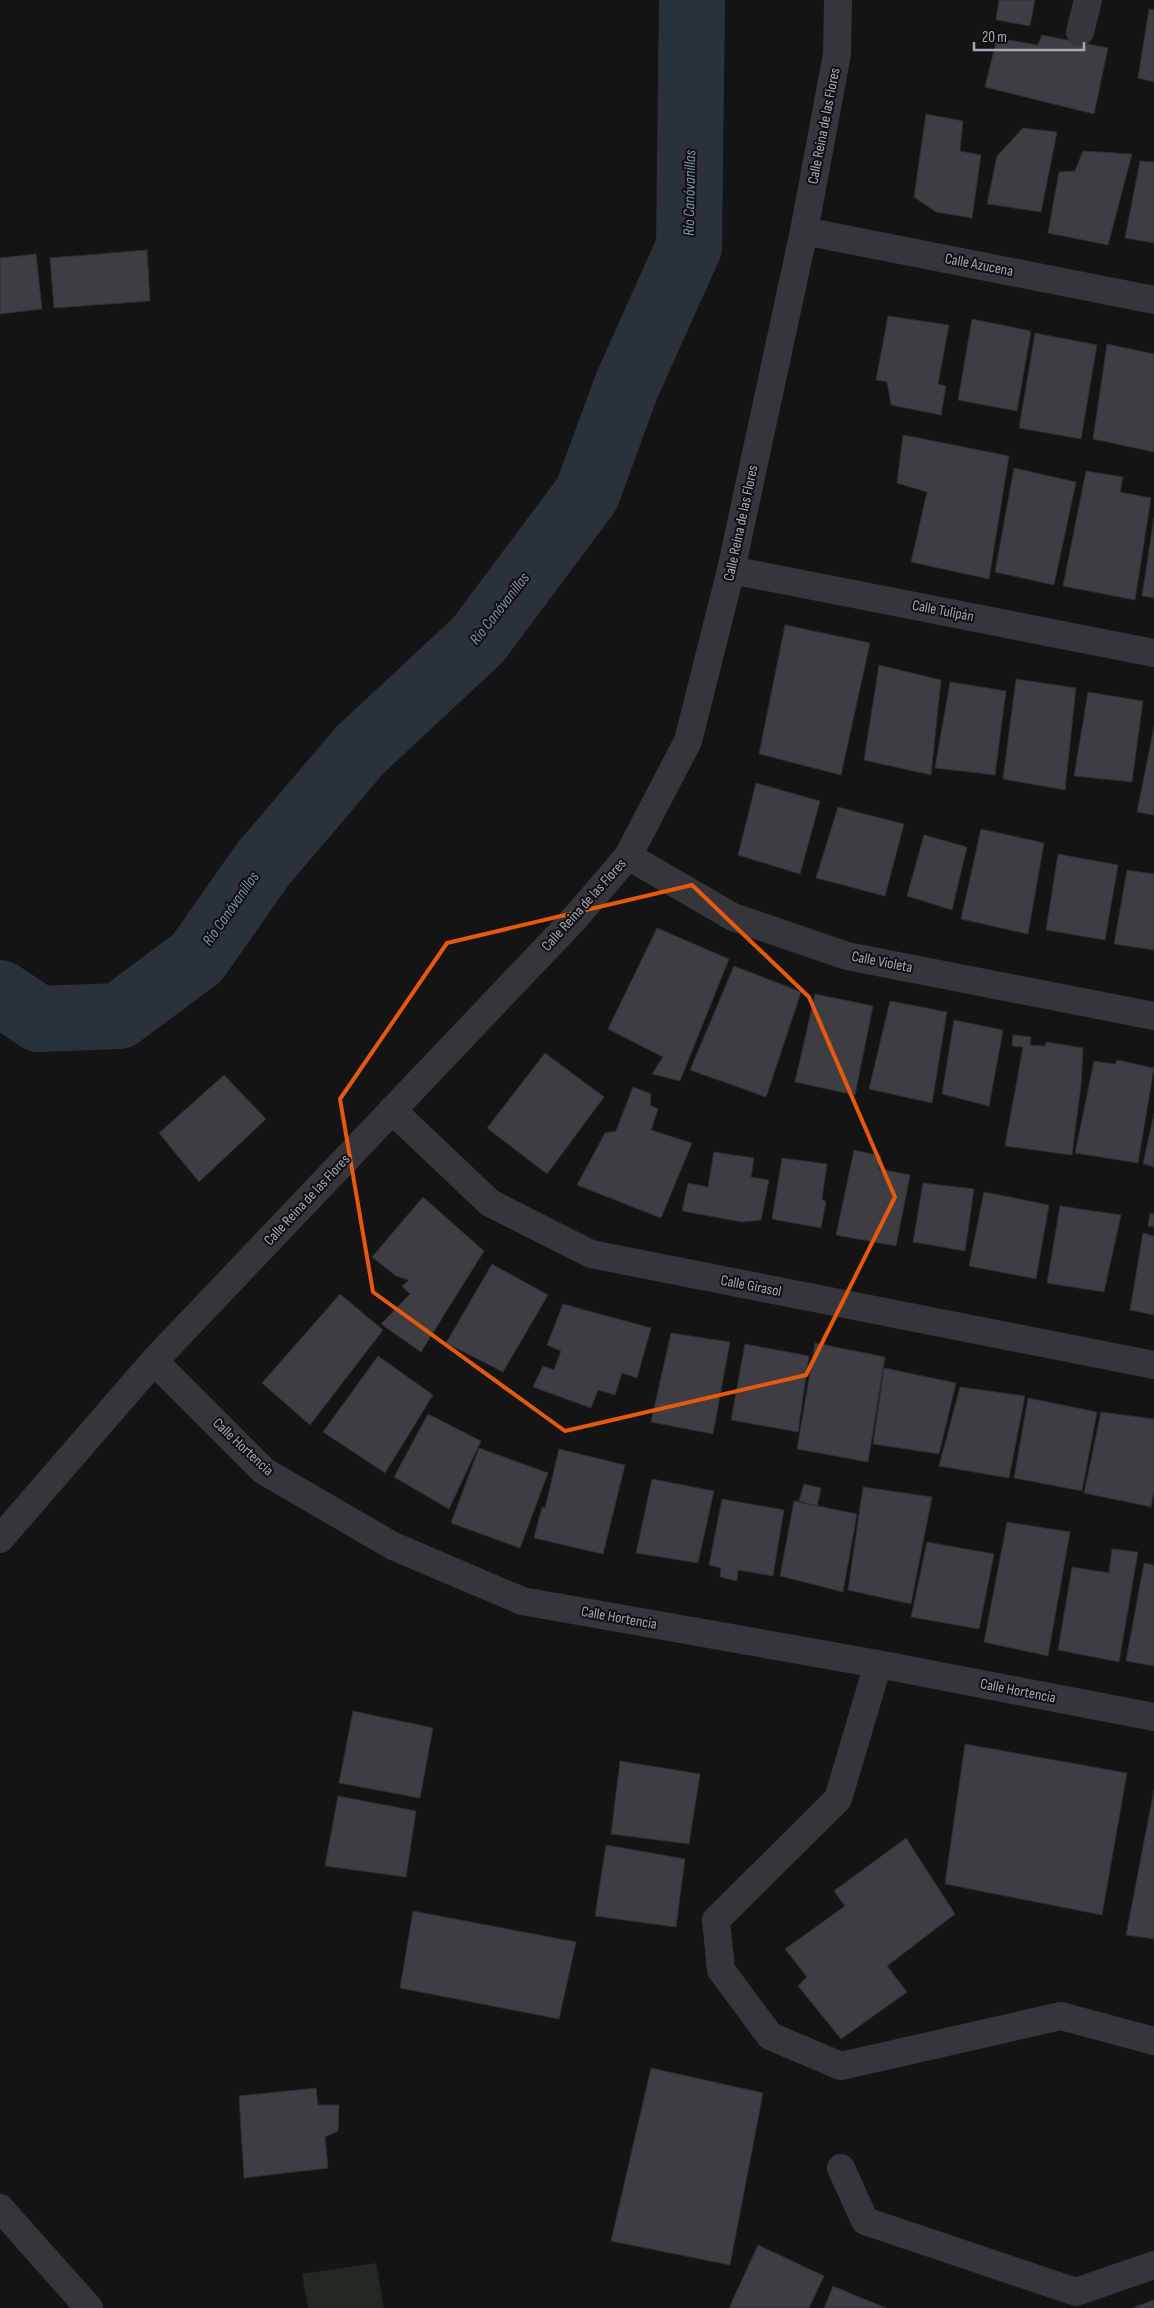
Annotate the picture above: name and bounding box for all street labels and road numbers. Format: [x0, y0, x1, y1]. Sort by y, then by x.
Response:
street label: Calle Reina de las Flores [803, 66, 845, 186]
street label: Calle Azucena [943, 249, 1015, 281]
street label: Calle Reina de las Flores [719, 463, 763, 583]
street label: Calle Tulipán [911, 596, 975, 626]
street label: Calle Reina de las Flores [537, 855, 631, 955]
street label: Calle Violeta [850, 947, 914, 977]
street label: Calle Reina de las Flores [260, 1150, 354, 1250]
street label: Calle Girasol [719, 1271, 783, 1301]
street label: Calle Hortencia [209, 1414, 278, 1480]
street label: Calle Hortencia [580, 1602, 659, 1634]
street label: Calle Hortencia [979, 1674, 1058, 1708]

